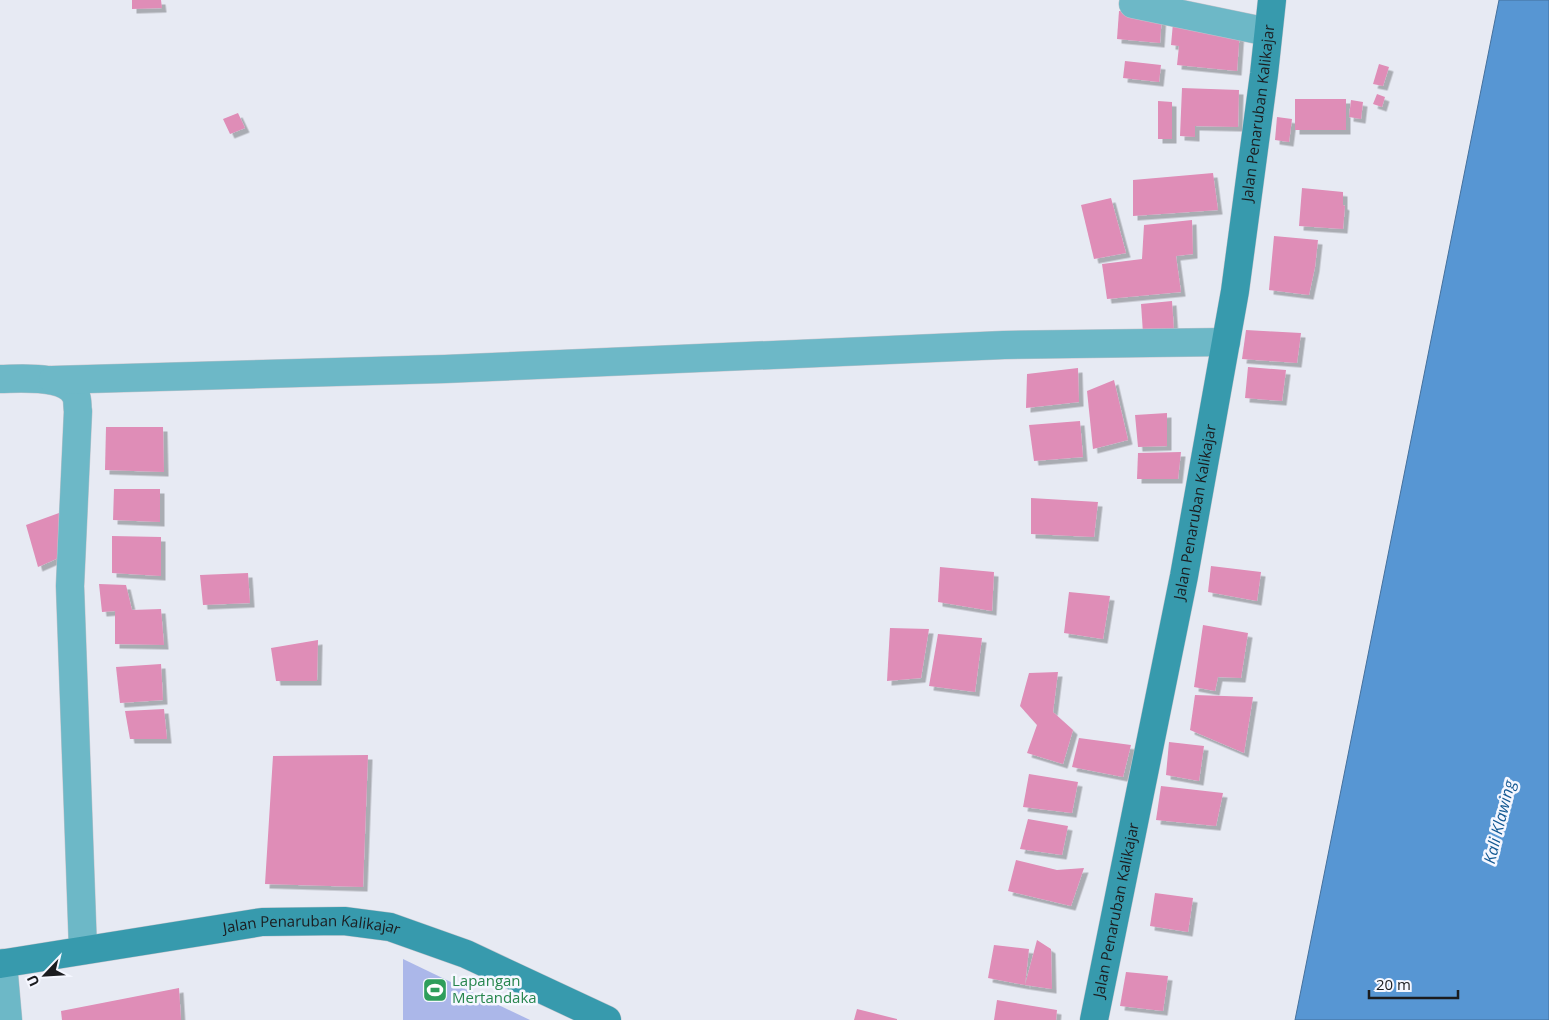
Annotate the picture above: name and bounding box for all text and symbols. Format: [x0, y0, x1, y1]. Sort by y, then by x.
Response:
street label: Jalan Penaruban Kalikajar [1236, 23, 1278, 205]
street label: Jalan Penaruban Kalikajar [1168, 422, 1220, 603]
water label: Kali Klawing [1478, 777, 1520, 866]
street label: Jalan Penaruban Kalikajar [1087, 821, 1143, 1001]
street label: Jalan Penaruban Kalikajar [219, 910, 403, 939]
north arrow [20, 950, 70, 1000]
scale bar [1369, 968, 1458, 1000]
place label: Lapangan Mertandaka [452, 970, 537, 1007]
text: U [22, 972, 44, 990]
text: 20 m [1376, 974, 1411, 994]
sports icon: Lapangan Mertandaka [422, 977, 448, 1003]

